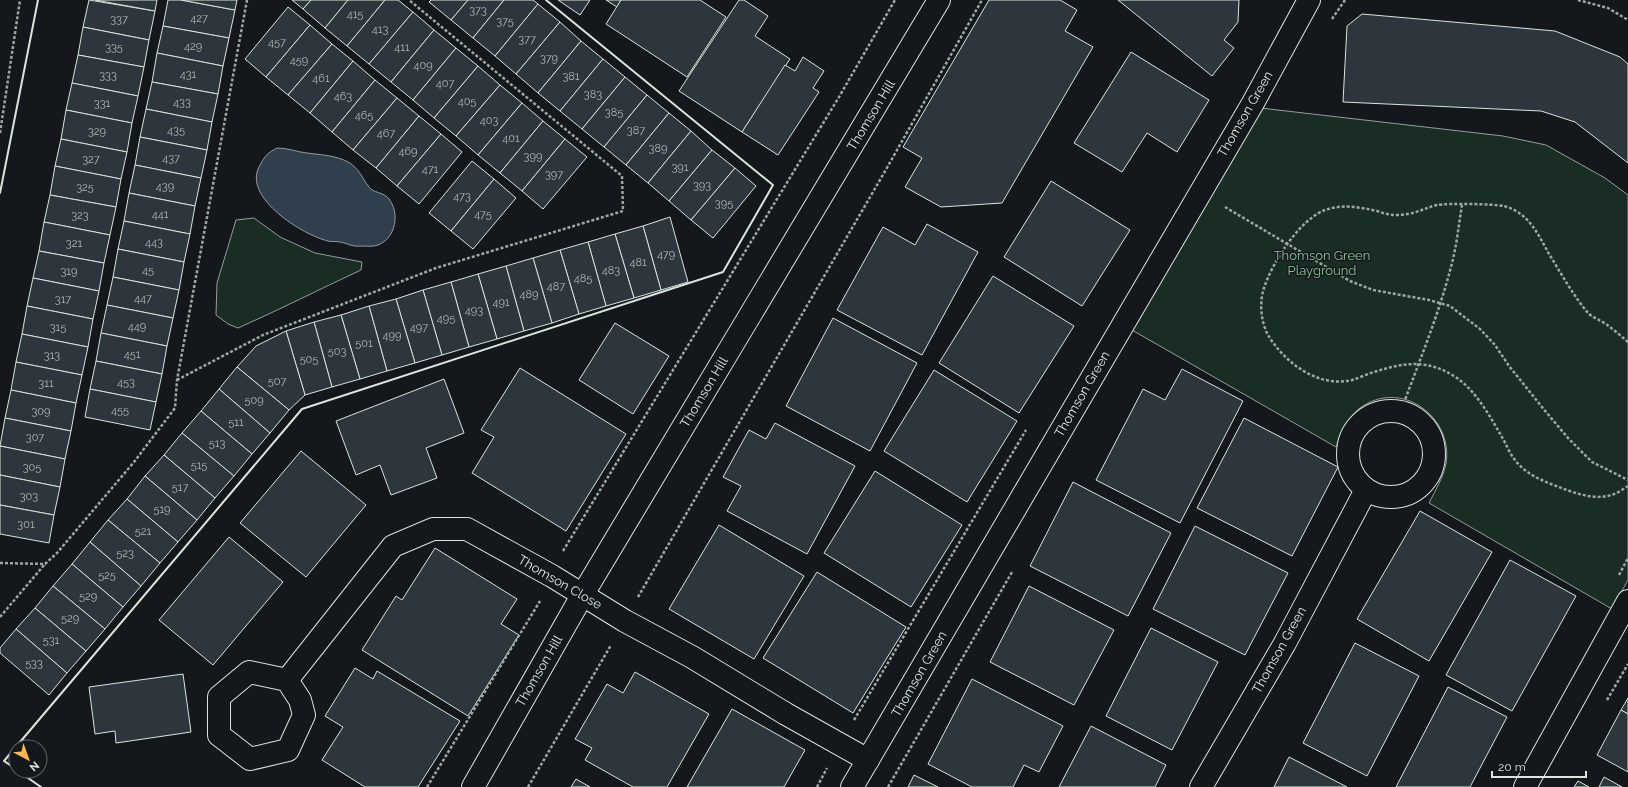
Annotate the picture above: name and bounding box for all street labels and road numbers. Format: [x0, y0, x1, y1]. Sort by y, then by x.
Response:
street label: Thomson Green [1214, 68, 1276, 160]
street label: Thomson Hill [844, 77, 898, 153]
street label: Thomson Green [1051, 348, 1113, 440]
street label: Thomson Hill [677, 354, 731, 430]
street label: Thomson Close [515, 552, 605, 612]
street label: Thomson Green [1249, 604, 1309, 696]
street label: Thomson Green [888, 628, 950, 720]
street label: Thomson Hill [513, 632, 566, 709]

